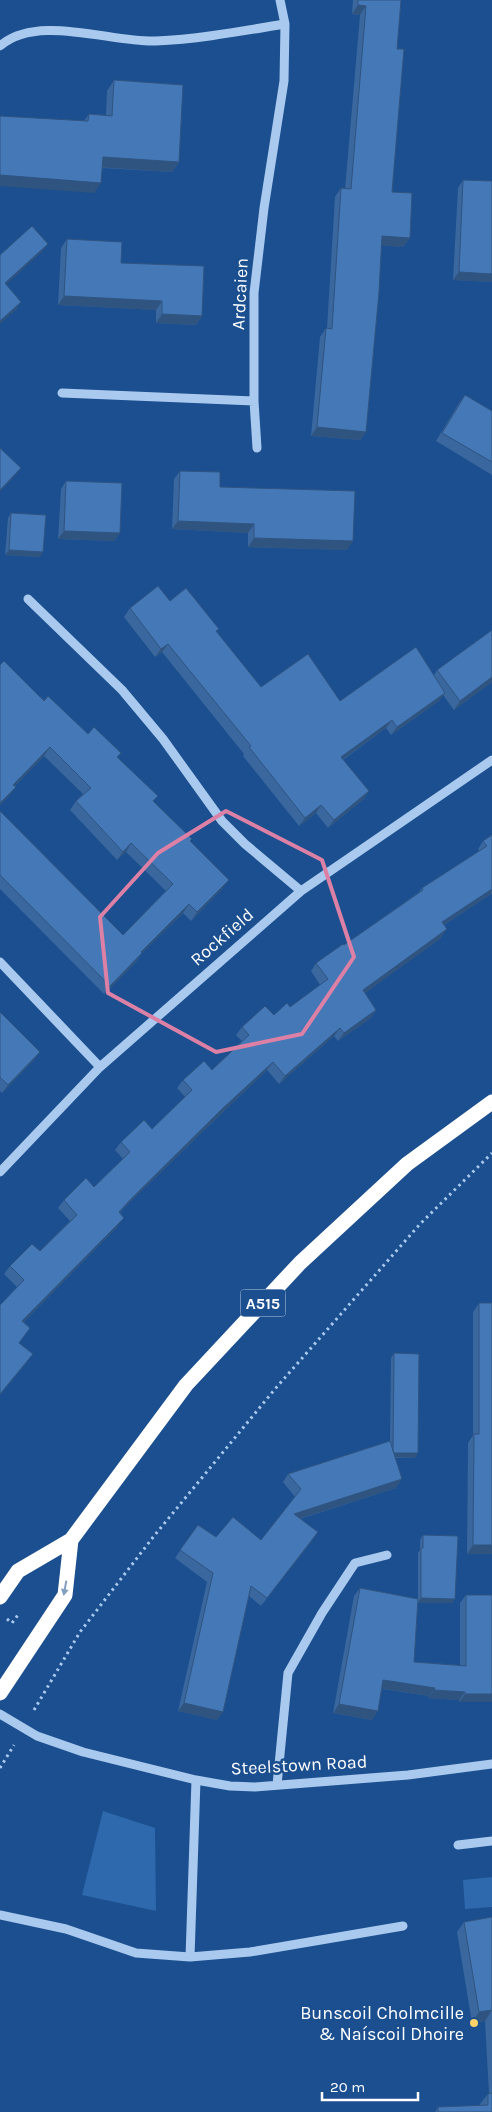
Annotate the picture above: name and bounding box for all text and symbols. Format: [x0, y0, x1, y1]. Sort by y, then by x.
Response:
street label: Ardcaien [227, 257, 253, 331]
street label: Rockfield [186, 904, 258, 970]
road number: A515 [240, 1290, 286, 1316]
one-way arrow [61, 1580, 69, 1596]
street label: Steelstown Road [230, 1750, 368, 1780]
place label: Bunscoil Cholmcille & Naíscoil Dhoire [300, 2002, 464, 2045]
marker: Bunscoil Cholmcille & Naíscoil Dhoire [468, 2017, 480, 2029]
scale bar [322, 2070, 418, 2102]
text: 20 m [330, 2078, 365, 2096]

